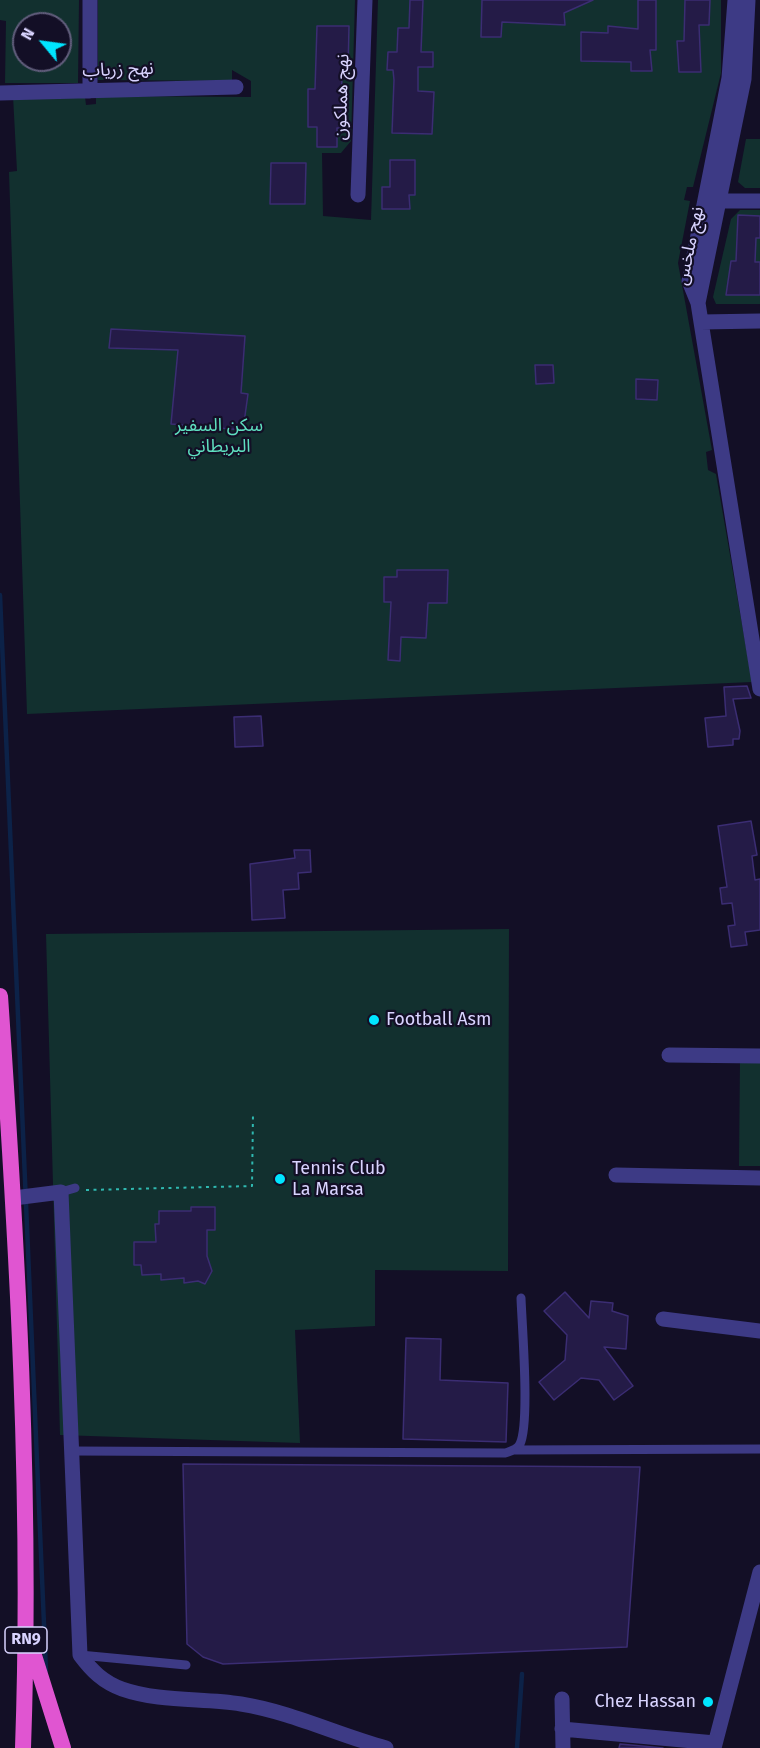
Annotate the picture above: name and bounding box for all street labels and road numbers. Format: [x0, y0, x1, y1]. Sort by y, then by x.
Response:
street label: نهج هملكون [330, 53, 354, 141]
street label: نهج زرياب [82, 58, 154, 82]
street label: نهج ملخس [671, 205, 709, 287]
road number: RN9 [5, 1627, 47, 1653]

